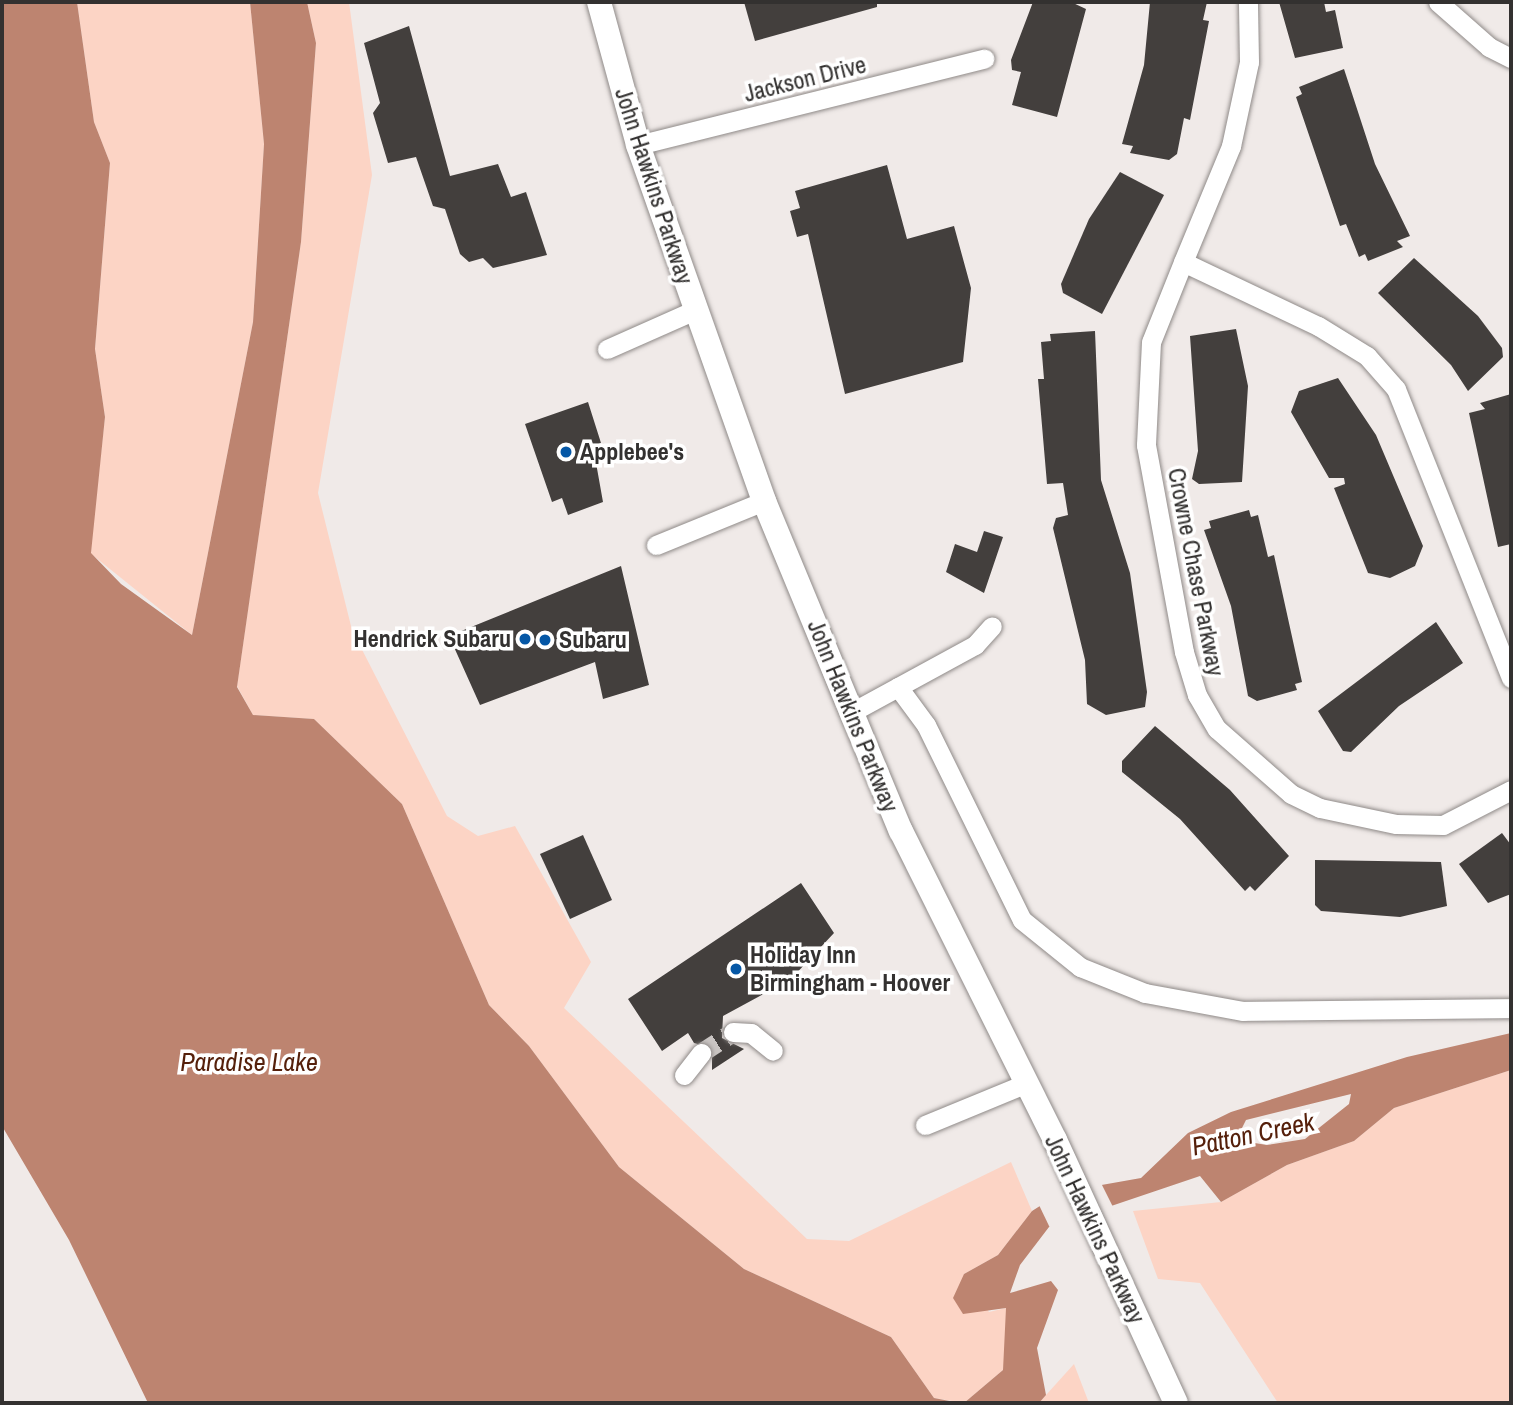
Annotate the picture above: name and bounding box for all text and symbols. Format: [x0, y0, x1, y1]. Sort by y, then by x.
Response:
street label: Jackson Drive [741, 50, 869, 108]
street label: John Hawkins Parkway [609, 84, 699, 288]
place label: Applebee's [580, 438, 684, 466]
marker: Applebee's [558, 444, 574, 460]
street label: Crowne Chase Parkway [1162, 466, 1230, 678]
street label: John Hawkins Parkway [801, 616, 905, 816]
place label: Hendrick Subaru [354, 625, 511, 653]
place label: Subaru [559, 626, 627, 654]
marker: Hendrick Subaru [517, 631, 533, 647]
marker: Subaru [537, 632, 553, 648]
place label: Holiday Inn Birmingham - Hoover [750, 941, 950, 997]
marker: Holiday Inn Birmingham - Hoover [728, 961, 744, 977]
water label: Paradise Lake [180, 1046, 318, 1078]
water label: Patton Creek [1189, 1106, 1317, 1162]
street label: John Hawkins Parkway [1039, 1130, 1151, 1328]

